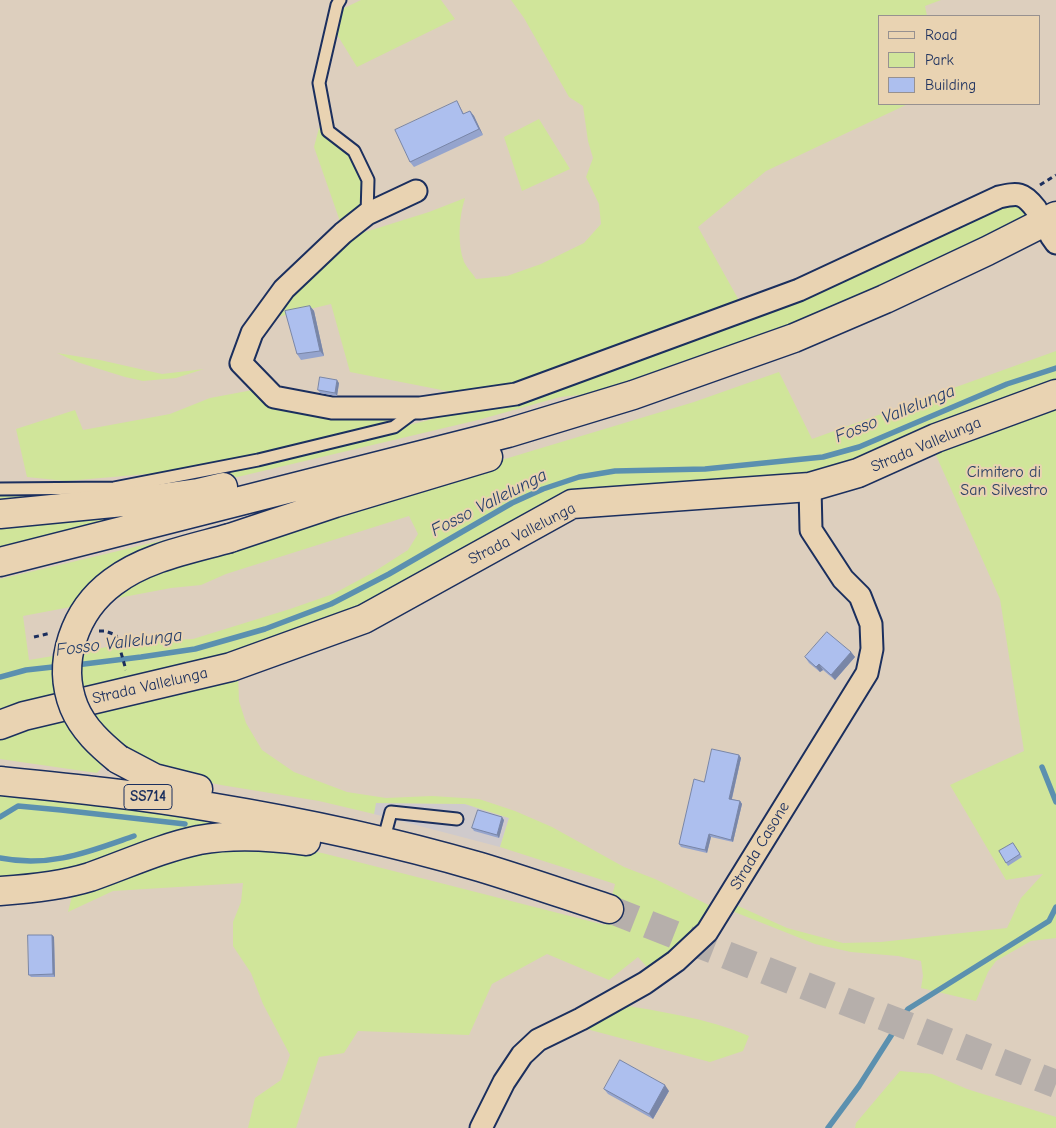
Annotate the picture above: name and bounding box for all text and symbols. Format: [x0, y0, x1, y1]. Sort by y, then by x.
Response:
legend [878, 15, 1041, 105]
text: Road [925, 26, 957, 44]
text: Park [925, 51, 954, 69]
text: Building [925, 76, 976, 94]
water label: Fosso Vallelunga [832, 380, 958, 448]
street label: Strada Vallelunga [868, 413, 984, 477]
park label: Cimitero di San Silvestro [960, 462, 1048, 500]
water label: Fosso Vallelunga [427, 464, 551, 542]
street label: Strada Vallelunga [465, 499, 579, 569]
water label: Fosso Vallelunga [54, 625, 184, 661]
street label: Strada Vallelunga [90, 663, 210, 709]
road number: SS714 [124, 784, 172, 810]
street label: Strada Casone [726, 798, 794, 894]

